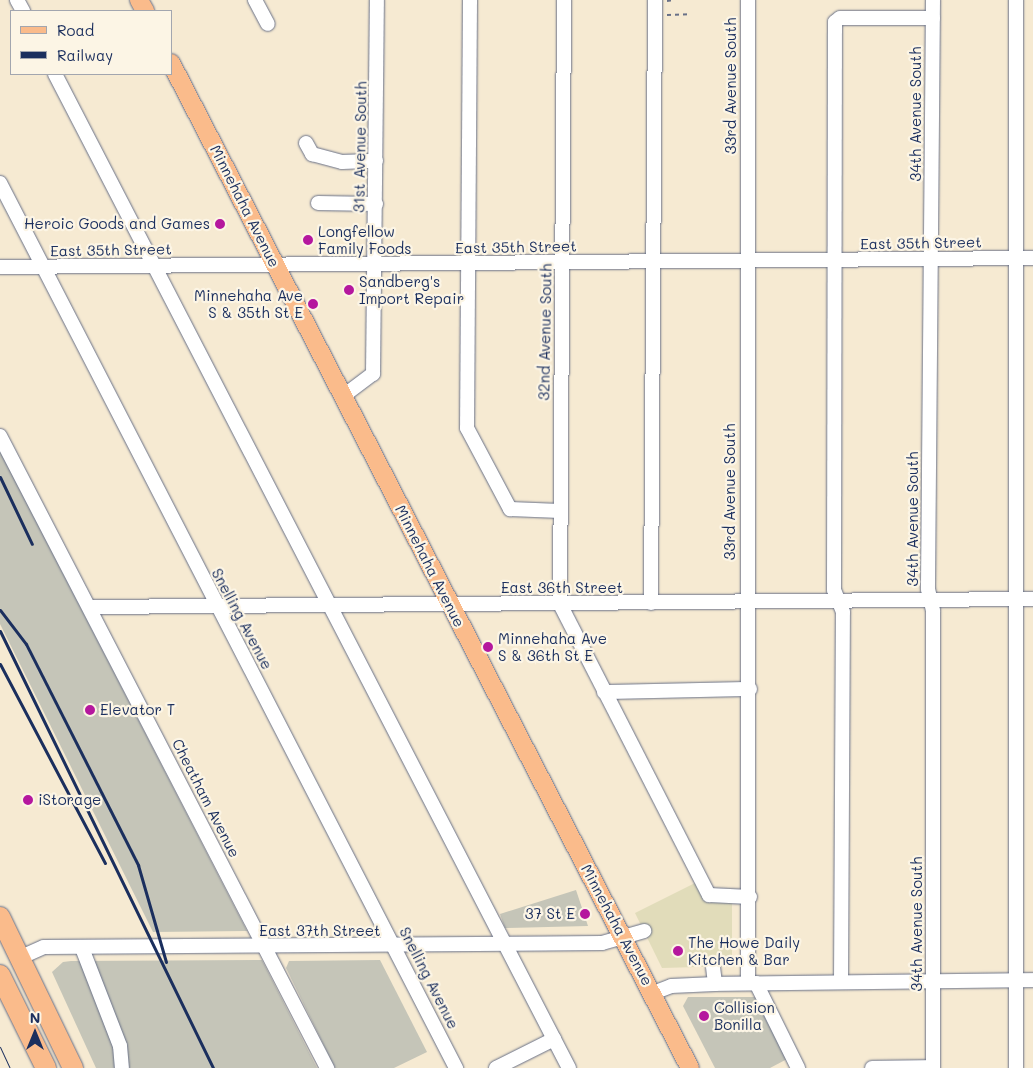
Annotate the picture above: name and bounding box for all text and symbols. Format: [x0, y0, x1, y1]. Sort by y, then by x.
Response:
legend [10, 10, 172, 75]
street label: 33rd Avenue South [722, 18, 740, 154]
text: Road [57, 20, 94, 40]
text: Railway [57, 45, 113, 65]
street label: 34th Avenue South [907, 47, 925, 181]
street label: 31st Avenue South [350, 81, 370, 213]
street label: Minnehaha Avenue [206, 142, 284, 270]
place label: Heroic Goods and Games [24, 215, 210, 233]
marker: Heroic Goods and Games [214, 218, 226, 230]
place label: Longfellow Family Foods [318, 222, 412, 257]
street label: East 35th Street [860, 233, 982, 253]
marker: Longfellow Family Foods [302, 234, 314, 246]
street label: East 35th Street [455, 237, 577, 257]
street label: East 35th Street [50, 240, 172, 260]
street label: 32nd Avenue South [535, 263, 555, 401]
place label: Sandberg's Import Repair [359, 272, 464, 307]
marker: Sandberg's Import Repair [343, 284, 355, 296]
place label: Minnehaha Ave S & 35th St E [194, 286, 303, 321]
marker: Minnehaha Ave S & 35th St E [307, 298, 319, 310]
street label: 33rd Avenue South [721, 424, 739, 560]
street label: 34th Avenue South [904, 452, 922, 586]
street label: Minnehaha Avenue [391, 502, 469, 630]
street label: Snelling Avenue [208, 565, 276, 673]
street label: East 36th Street [501, 579, 623, 597]
place label: Minnehaha Ave S & 36th St E [498, 629, 607, 664]
marker: Minnehaha Ave S & 36th St E [482, 641, 494, 653]
place label: Elevator T [100, 701, 175, 719]
marker: Elevator T [84, 704, 96, 716]
street label: Cheatham Avenue [168, 736, 244, 860]
place label: iStorage [38, 791, 101, 809]
marker: iStorage [22, 794, 34, 806]
street label: 34th Avenue South [908, 857, 926, 991]
street label: Minnehaha Avenue [577, 861, 657, 989]
place label: 37 St E [525, 905, 575, 923]
marker: 37 St E [579, 908, 591, 920]
street label: East 37th Street [259, 922, 381, 940]
street label: Snelling Avenue [396, 924, 462, 1032]
place label: The Howe Daily Kitchen & Bar [688, 933, 800, 968]
marker: The Howe Daily Kitchen & Bar [672, 945, 684, 957]
place label: Collision Bonilla [714, 998, 775, 1033]
north arrow [10, 1008, 60, 1058]
text: N [30, 1008, 40, 1027]
marker: Collision Bonilla [698, 1010, 710, 1022]

